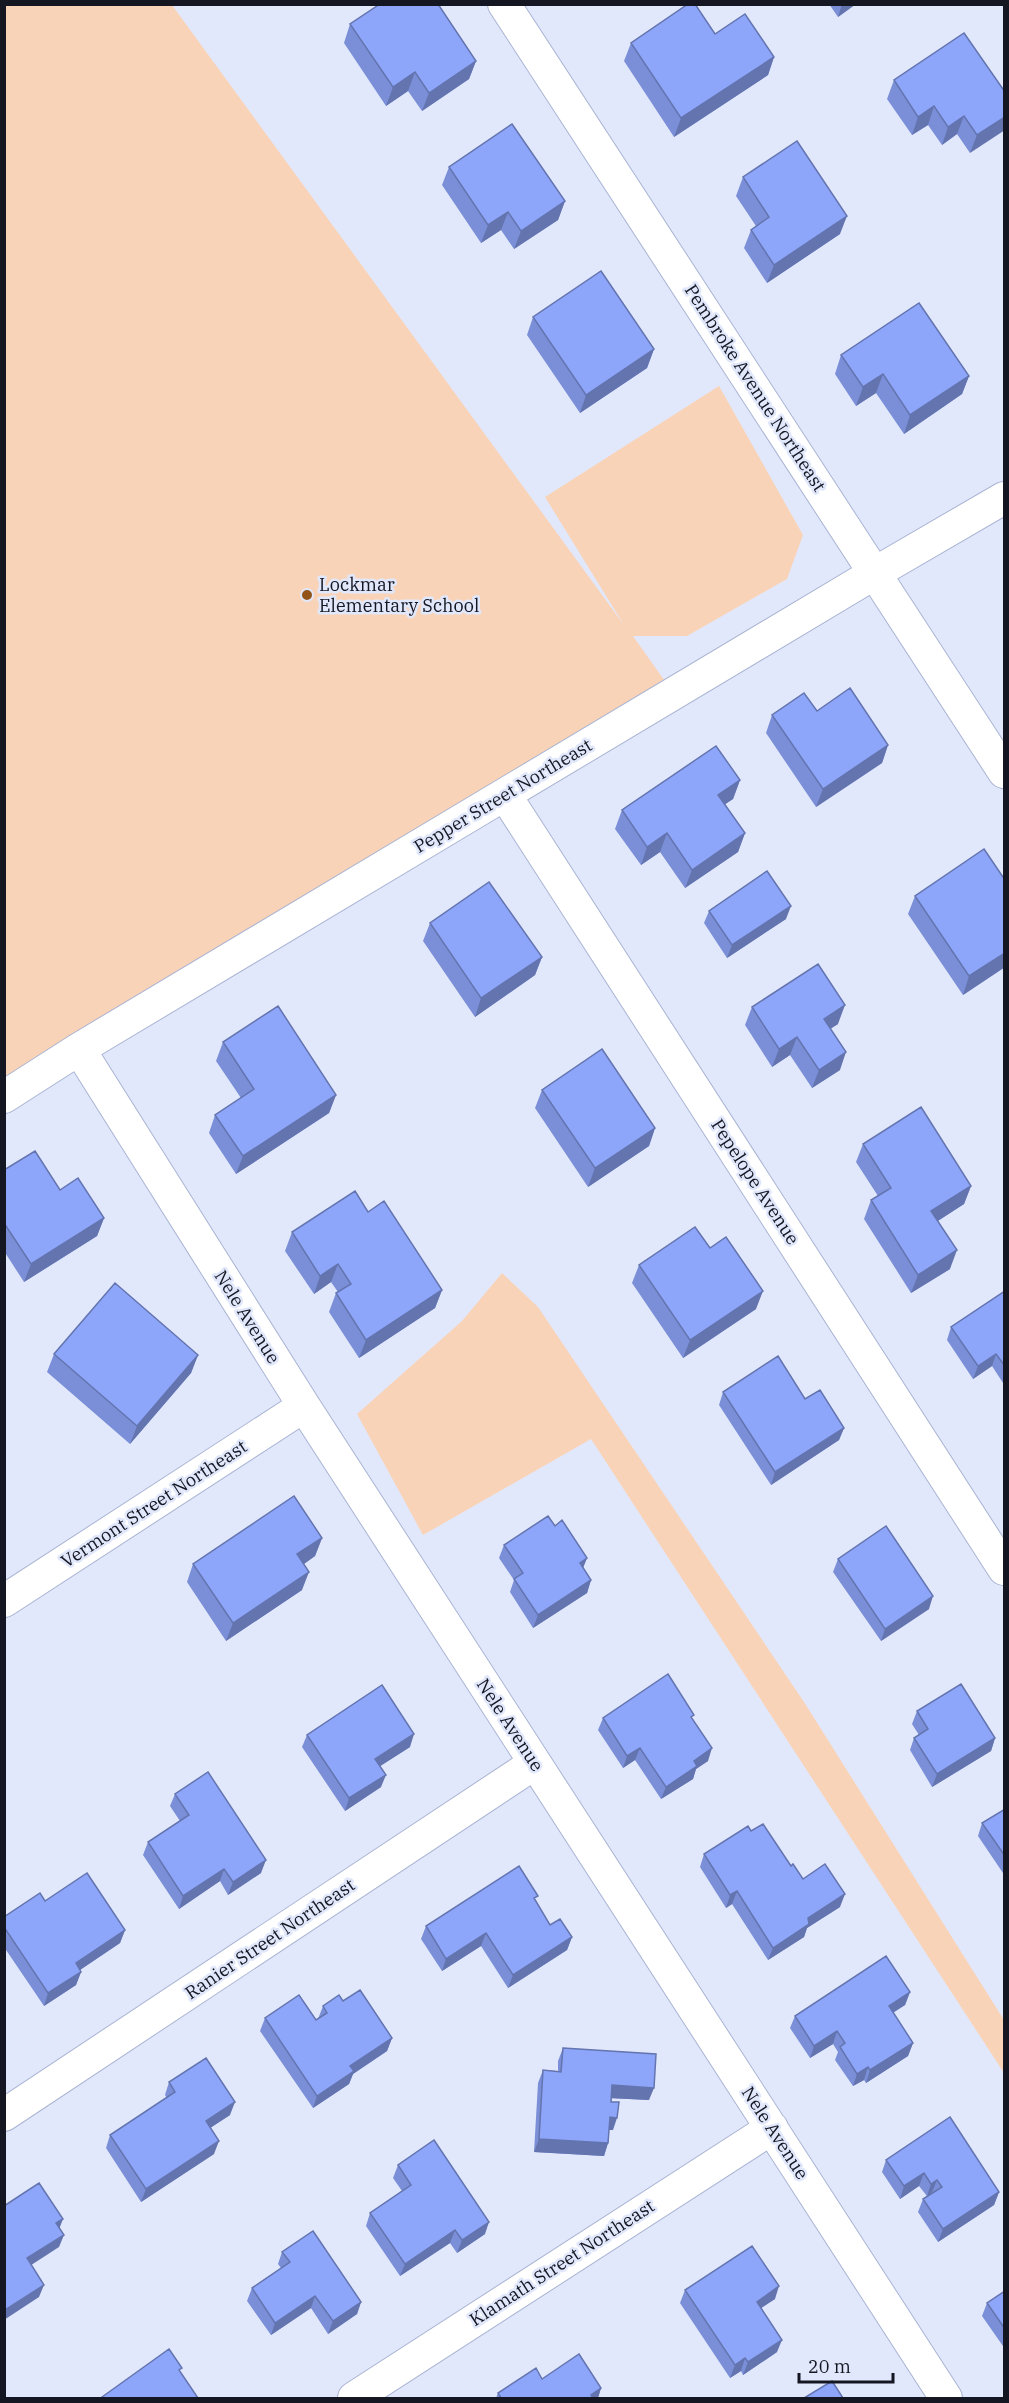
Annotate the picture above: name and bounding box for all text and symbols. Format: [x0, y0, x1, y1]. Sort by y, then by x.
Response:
street label: Pembroke Avenue Northeast [680, 280, 831, 496]
place label: Lockmar Elementary School [319, 573, 479, 617]
marker: Lockmar Elementary School [300, 588, 314, 602]
street label: Pepper Street Northeast [409, 733, 596, 858]
street label: Pepelope Avenue [706, 1115, 805, 1249]
street label: Nele Avenue [210, 1266, 285, 1368]
street label: Vermont Street Northeast [56, 1435, 251, 1572]
street label: Nele Avenue [472, 1674, 549, 1775]
street label: Ranier Street Northeast [180, 1873, 359, 2004]
street label: Nele Avenue [737, 2082, 814, 2183]
street label: Klamath Street Northeast [465, 2194, 658, 2331]
scale bar [799, 2346, 894, 2384]
text: 20 m [808, 2355, 851, 2378]

